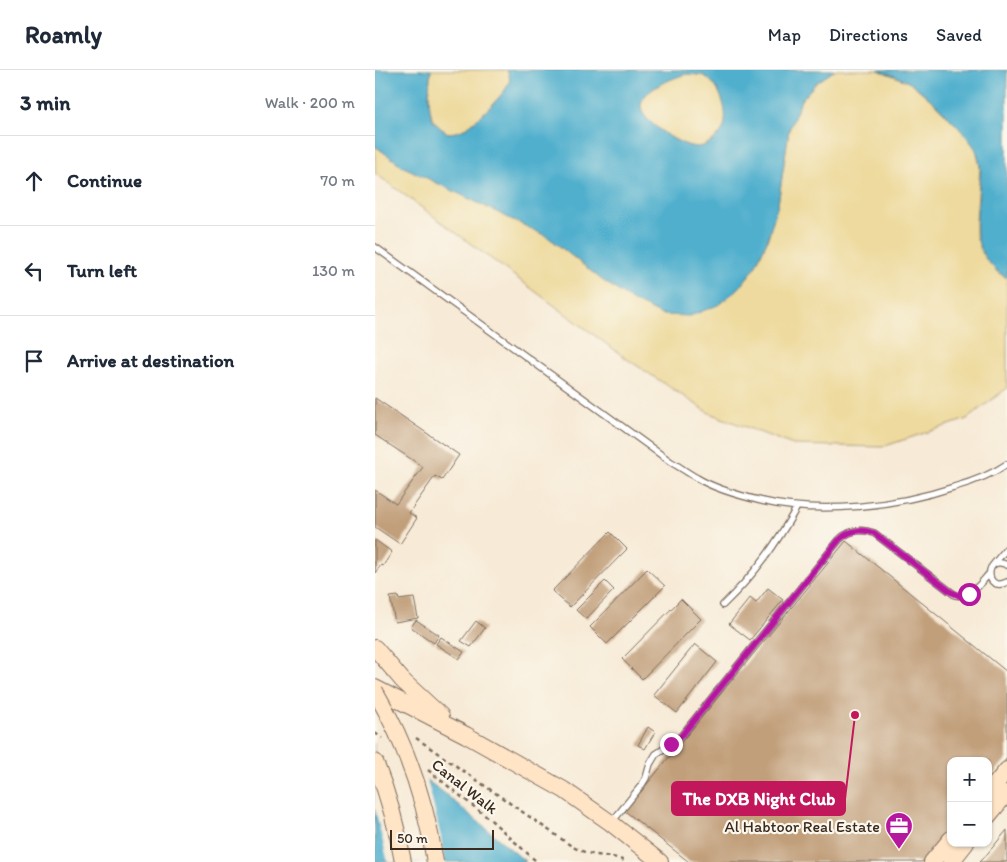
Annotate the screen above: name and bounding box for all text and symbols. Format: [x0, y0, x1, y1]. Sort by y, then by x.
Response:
text: Roamly [25, 20, 102, 49]
text: Map [768, 24, 801, 46]
text: Directions [829, 24, 908, 46]
text: Saved [936, 24, 982, 46]
text: 3 min [20, 90, 70, 115]
text: Walk · 200 m [265, 93, 355, 112]
icon: ahead [20, 167, 48, 195]
text: Continue [67, 169, 142, 192]
text: 70 m [320, 171, 355, 190]
icon: left [20, 257, 48, 285]
text: Turn left [67, 259, 137, 282]
text: 130 m [312, 261, 355, 280]
icon: arrive [20, 347, 48, 375]
text: Arrive at destination [67, 349, 234, 372]
route start [958, 583, 981, 606]
route end [660, 733, 683, 756]
street label: Canal Walk [428, 755, 502, 818]
map controls [947, 757, 992, 847]
button: + [947, 757, 992, 802]
callout: The DXB Night Club [672, 782, 845, 815]
text: The DXB Night Club [682, 788, 835, 810]
button: − [947, 802, 992, 847]
office icon: Al Habtoor Real Estate [884, 811, 914, 850]
place label: Al Habtoor Real Estate [725, 817, 880, 836]
scale bar [390, 827, 494, 850]
text: 50 m [397, 830, 428, 847]

